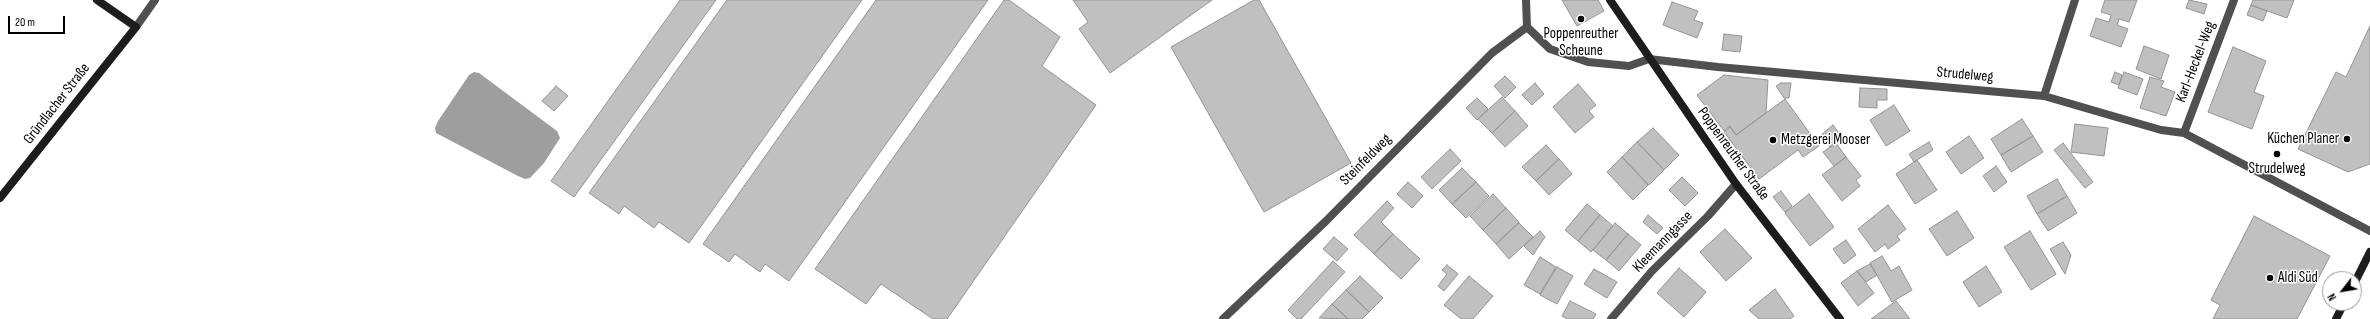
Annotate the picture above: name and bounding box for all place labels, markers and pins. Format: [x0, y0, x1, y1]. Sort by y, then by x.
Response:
marker: Poppenreuther Scheune [1576, 14, 1586, 24]
place label: Poppenreuther Scheune [1543, 25, 1619, 60]
place label: Küchen Planer [2267, 130, 2339, 148]
place label: Metzgerei Mooser [1781, 131, 1870, 149]
marker: Küchen Planer [2342, 134, 2352, 144]
marker: Metzgerei Mooser [1768, 135, 1778, 145]
marker: Strudelweg [2272, 149, 2282, 159]
place label: Strudelweg [2248, 160, 2306, 178]
place label: Aldi Süd [2278, 269, 2318, 287]
marker: Aldi Süd [2265, 273, 2275, 283]

